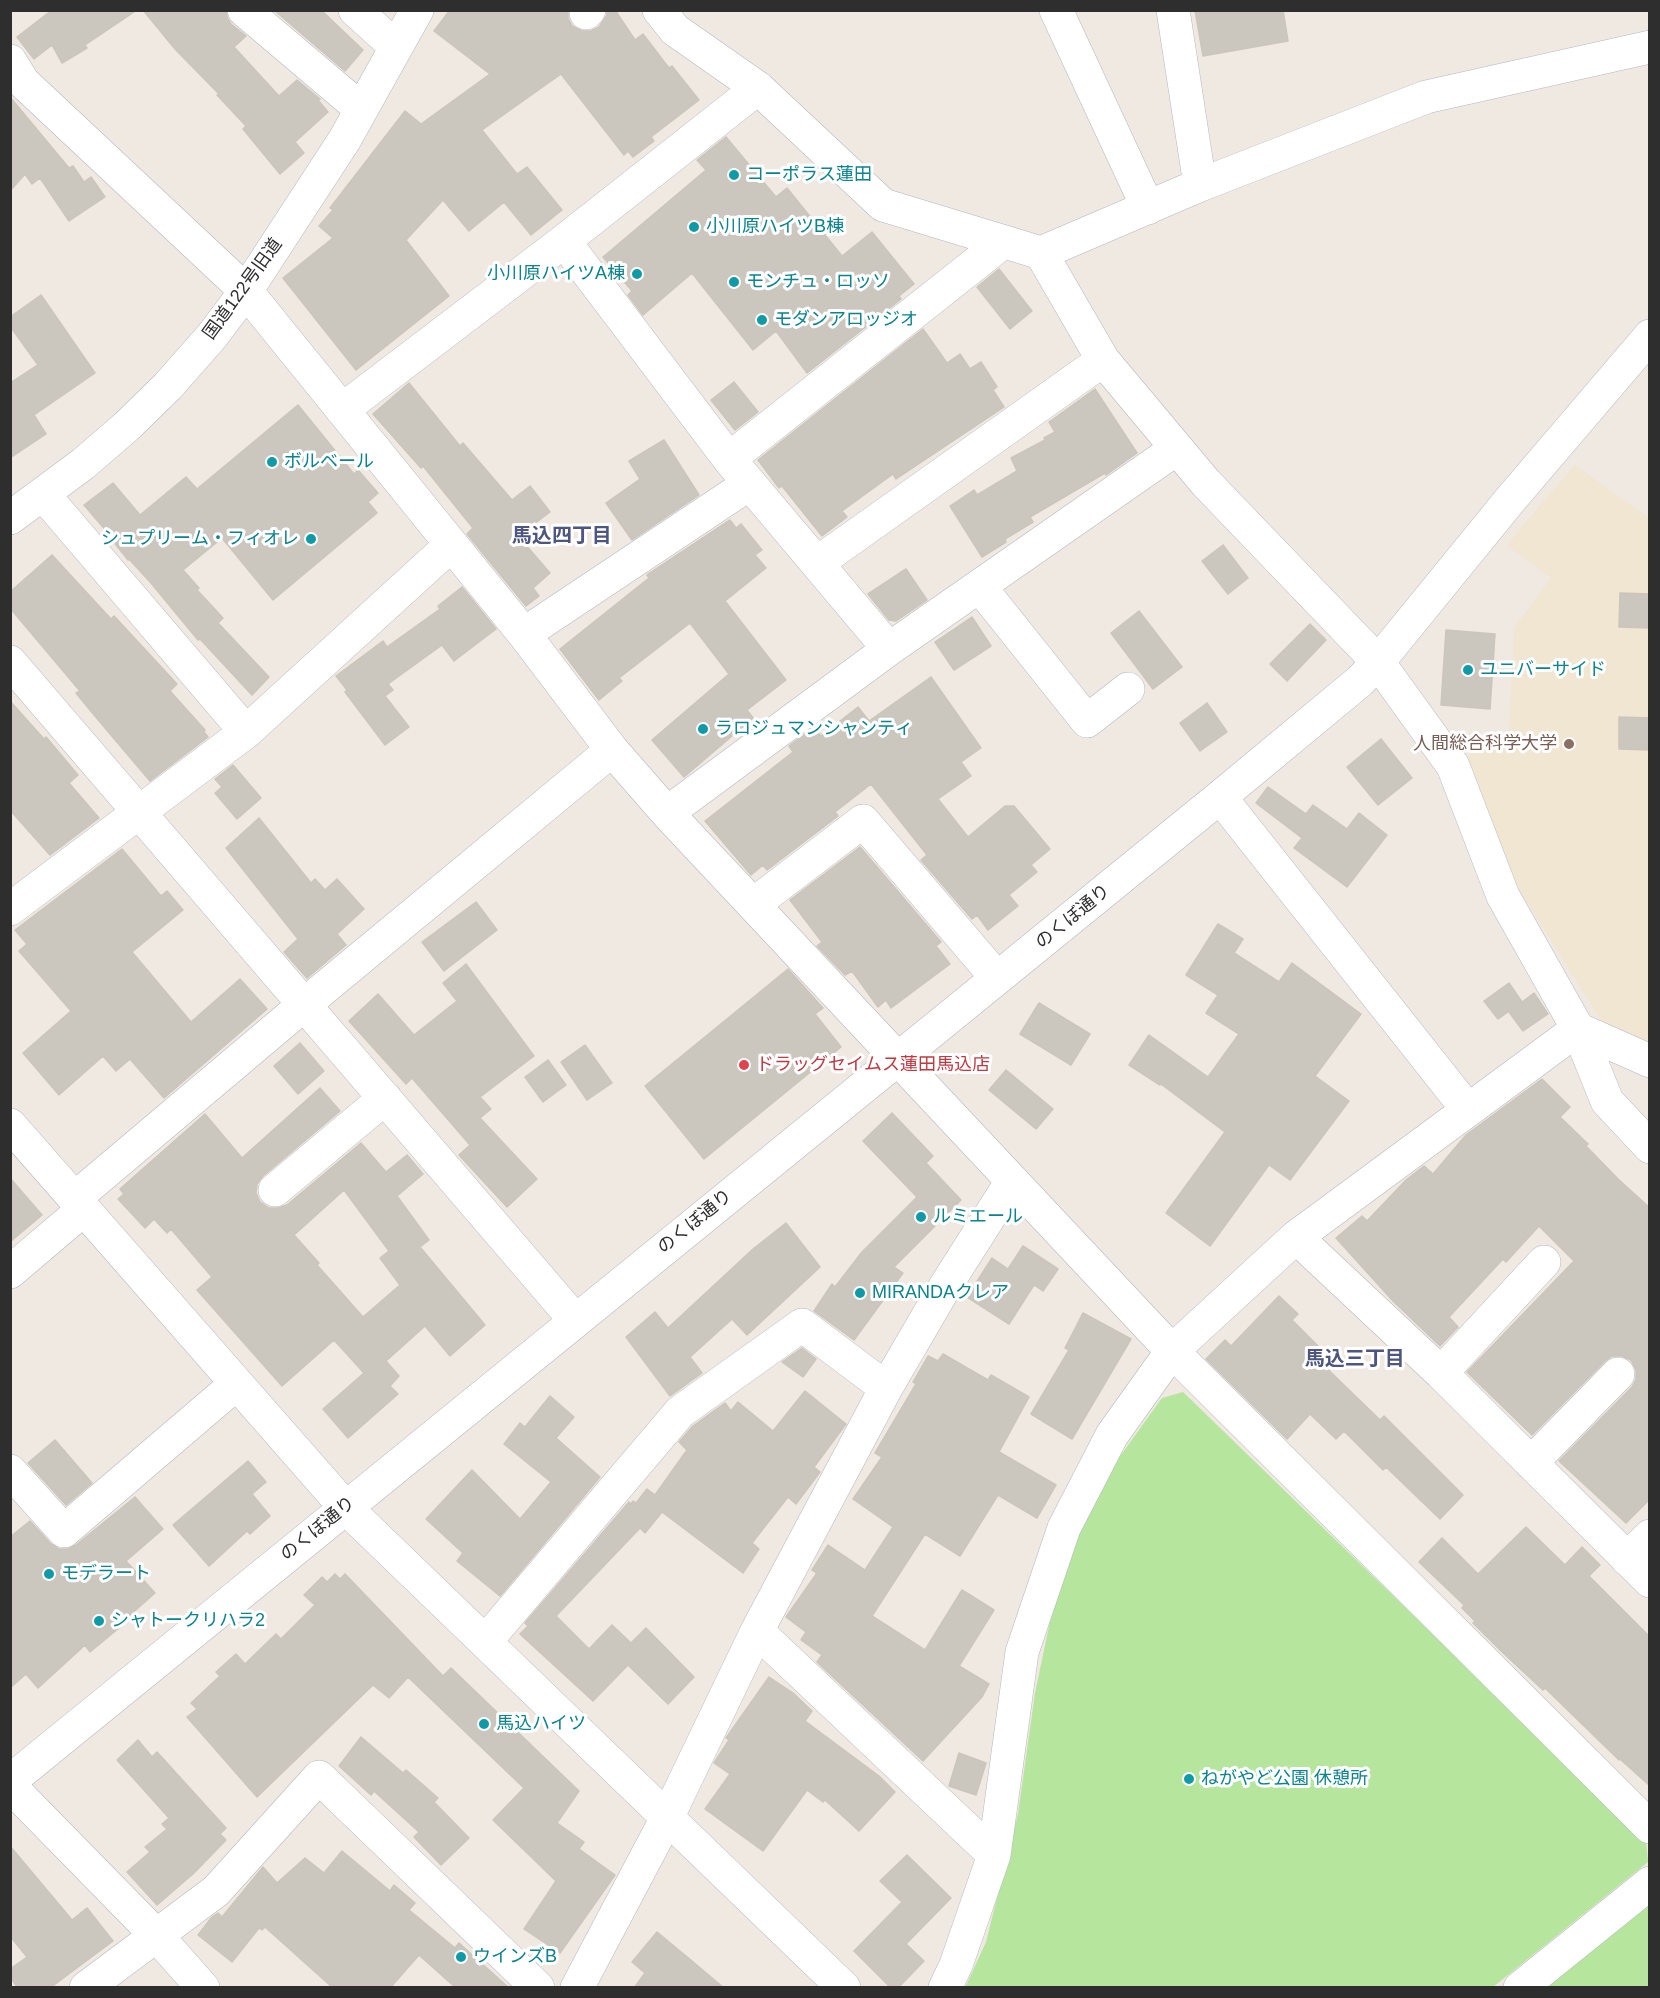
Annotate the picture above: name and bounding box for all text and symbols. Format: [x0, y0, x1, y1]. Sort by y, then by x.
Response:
place label: コーポラス蓮田 [746, 164, 872, 186]
marker: コーポラス蓮田 [727, 168, 741, 182]
place label: 小川原ハイツB棟 [706, 216, 844, 238]
marker: 小川原ハイツB棟 [687, 220, 701, 234]
street label: 国道122号旧道 [199, 234, 287, 344]
place label: 小川原ハイツA棟 [487, 263, 625, 285]
marker: 小川原ハイツA棟 [630, 267, 644, 281]
place label: モンチュ・ロッソ [746, 271, 890, 293]
marker: モンチュ・ロッソ [727, 275, 741, 289]
place label: モダンアロッジオ [774, 309, 918, 331]
marker: モダンアロッジオ [755, 313, 769, 327]
place label: ボルベール [284, 451, 374, 473]
marker: ボルベール [265, 455, 279, 469]
district label: 馬込四丁目 [512, 524, 612, 548]
place label: シュプリーム・フィオレ [101, 528, 299, 550]
marker: シュプリーム・フィオレ [304, 532, 318, 546]
place label: ユニバーサイド [1480, 659, 1606, 681]
marker: ユニバーサイド [1461, 663, 1475, 677]
place label: ラロジュマンシャンティ [715, 718, 913, 740]
marker: ラロジュマンシャンティ [696, 722, 710, 736]
place label: 人間総合科学大学 [1413, 733, 1557, 755]
marker: 人間総合科学大学 [1562, 737, 1576, 751]
street label: のくぼ通り [1031, 880, 1115, 954]
place label: ドラッグセイムス蓮田馬込店 [756, 1054, 990, 1076]
marker: ドラッグセイムス蓮田馬込店 [737, 1058, 751, 1072]
street label: のくぼ通り [653, 1185, 737, 1259]
place label: ルミエール [933, 1206, 1023, 1228]
marker: ルミエール [914, 1210, 928, 1224]
place label: MIRANDAクレア [872, 1282, 1009, 1304]
marker: MIRANDAクレア [853, 1286, 867, 1300]
district label: 馬込三丁目 [1305, 1347, 1405, 1371]
street label: のくぼ通り [276, 1492, 360, 1566]
place label: モデラート [61, 1563, 151, 1585]
marker: モデラート [42, 1567, 56, 1581]
place label: シャトークリハラ2 [111, 1610, 265, 1632]
marker: シャトークリハラ2 [92, 1614, 106, 1628]
place label: 馬込ハイツ [496, 1713, 586, 1735]
marker: 馬込ハイツ [477, 1717, 491, 1731]
place label: ねがやど公園 休憩所 [1201, 1768, 1368, 1790]
marker: ねがやど公園 休憩所 [1182, 1772, 1196, 1786]
place label: ウインズB [473, 1946, 557, 1968]
marker: ウインズB [454, 1950, 468, 1964]

